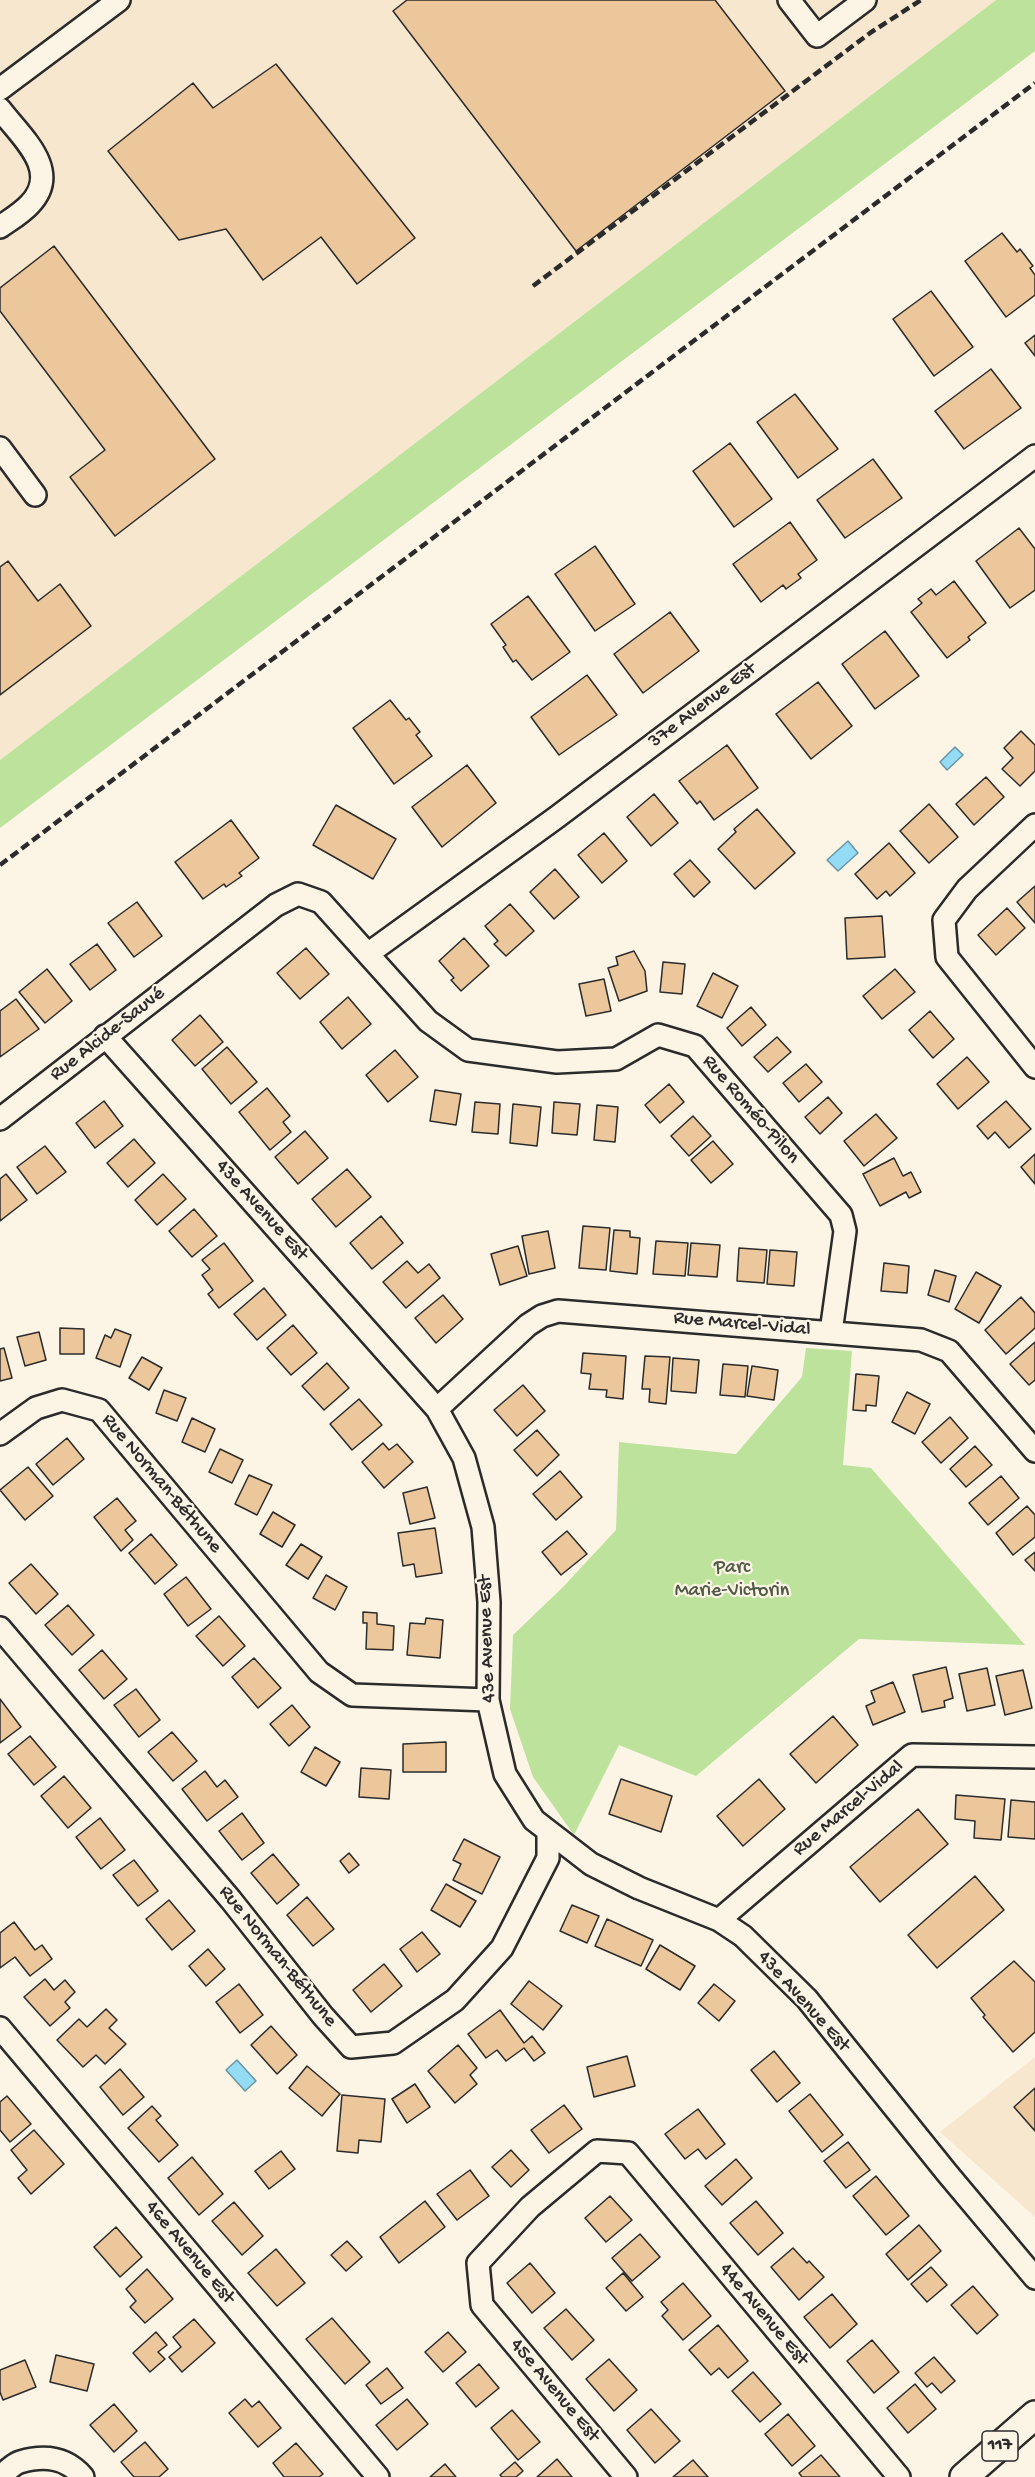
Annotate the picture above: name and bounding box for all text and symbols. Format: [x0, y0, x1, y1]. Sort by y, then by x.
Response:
street label: 37e Avenue Est [644, 658, 762, 754]
street label: Rue Alcide-Sauvé [46, 983, 170, 1087]
street label: Rue Roméo-Pilon [696, 1051, 804, 1169]
street label: 43e Avenue Est [209, 1155, 313, 1267]
street label: Rue Marcel-Vidal [672, 1307, 812, 1343]
street label: Rue Norman-Béthune [96, 1409, 226, 1559]
park label: Parc Marie-Victorin [675, 1557, 789, 1604]
street label: 43e Avenue Est [474, 1575, 502, 1703]
street label: Rue Marcel-Vidal [789, 1756, 909, 1862]
street label: Rue Norman-Béthune [213, 1881, 341, 2033]
street label: 43e Avenue Est [751, 1946, 855, 2058]
street label: 46e Avenue Est [139, 2196, 239, 2310]
street label: 44e Avenue Est [713, 2259, 813, 2371]
street label: 45e Avenue Est [504, 2334, 604, 2448]
road number: 117 [982, 2431, 1018, 2461]

